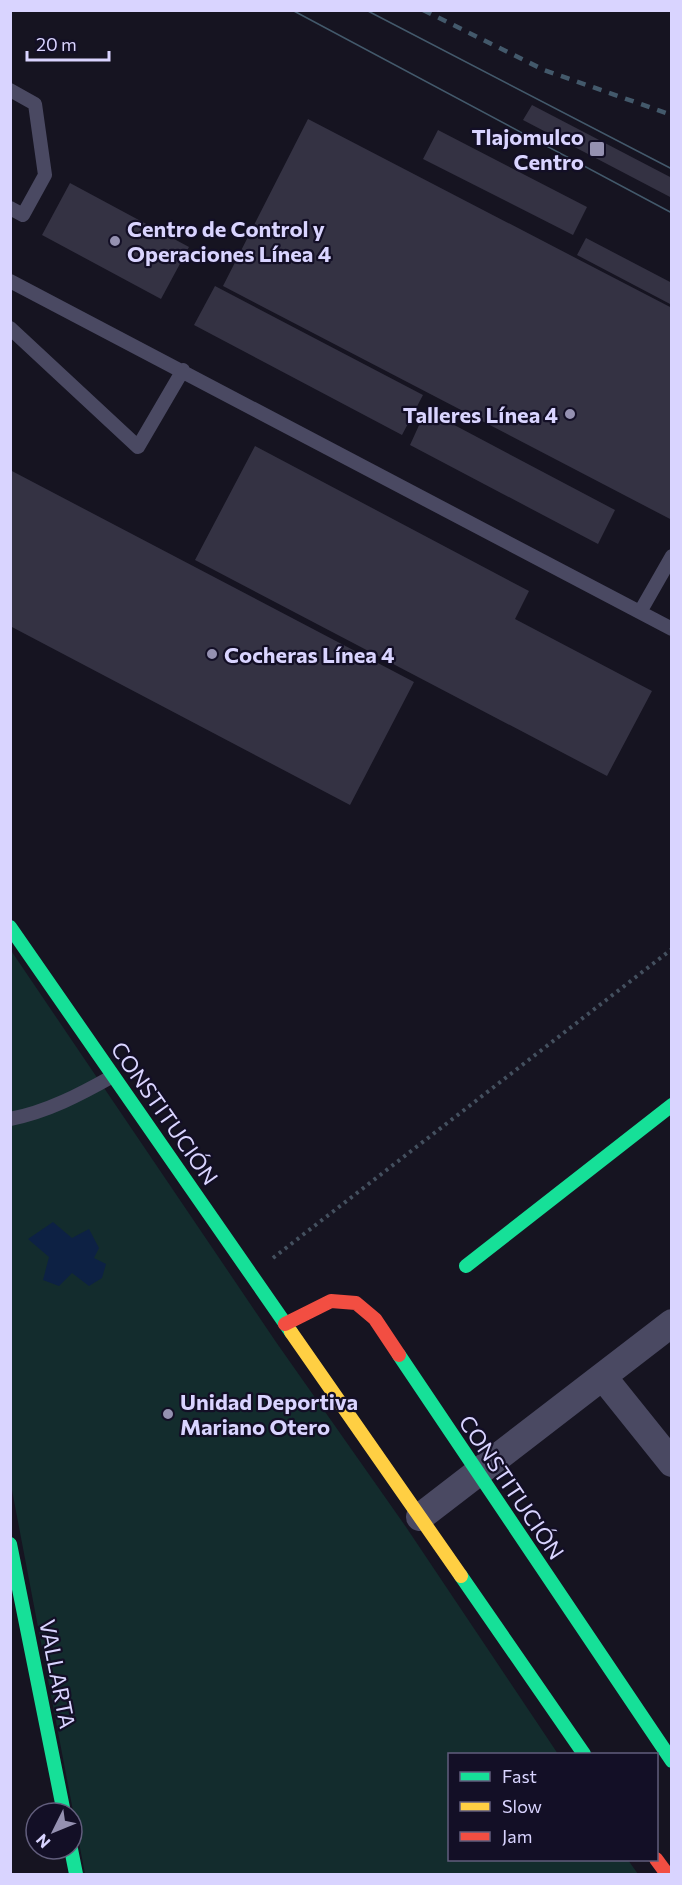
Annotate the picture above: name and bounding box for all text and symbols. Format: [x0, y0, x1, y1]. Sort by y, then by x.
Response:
scale bar [27, 24, 110, 62]
text: 20 m [36, 33, 77, 55]
place label: Tlajomulco Centro [471, 123, 584, 175]
marker: Tlajomulco Centro [588, 140, 606, 158]
place label: Centro de Control y Operaciones Línea 4 [127, 215, 331, 267]
marker: Centro de Control y Operaciones Línea 4 [108, 234, 122, 248]
place label: Talleres Línea 4 [403, 401, 558, 428]
marker: Talleres Línea 4 [563, 407, 577, 421]
place label: Cocheras Línea 4 [224, 641, 395, 668]
marker: Cocheras Línea 4 [205, 647, 219, 661]
street label: CONSTITUCIÓN [106, 1036, 224, 1190]
place label: Unidad Deportiva Mariano Otero [180, 1388, 358, 1440]
marker: Unidad Deportiva Mariano Otero [161, 1407, 175, 1421]
street label: CONSTITUCIÓN [454, 1410, 570, 1564]
street label: VALLARTA [34, 1617, 82, 1731]
legend [448, 1753, 658, 1861]
text: Fast [502, 1765, 537, 1787]
text: Slow [502, 1795, 542, 1817]
north arrow [24, 1801, 84, 1861]
text: Jam [502, 1825, 532, 1847]
text: N [32, 1831, 54, 1852]

